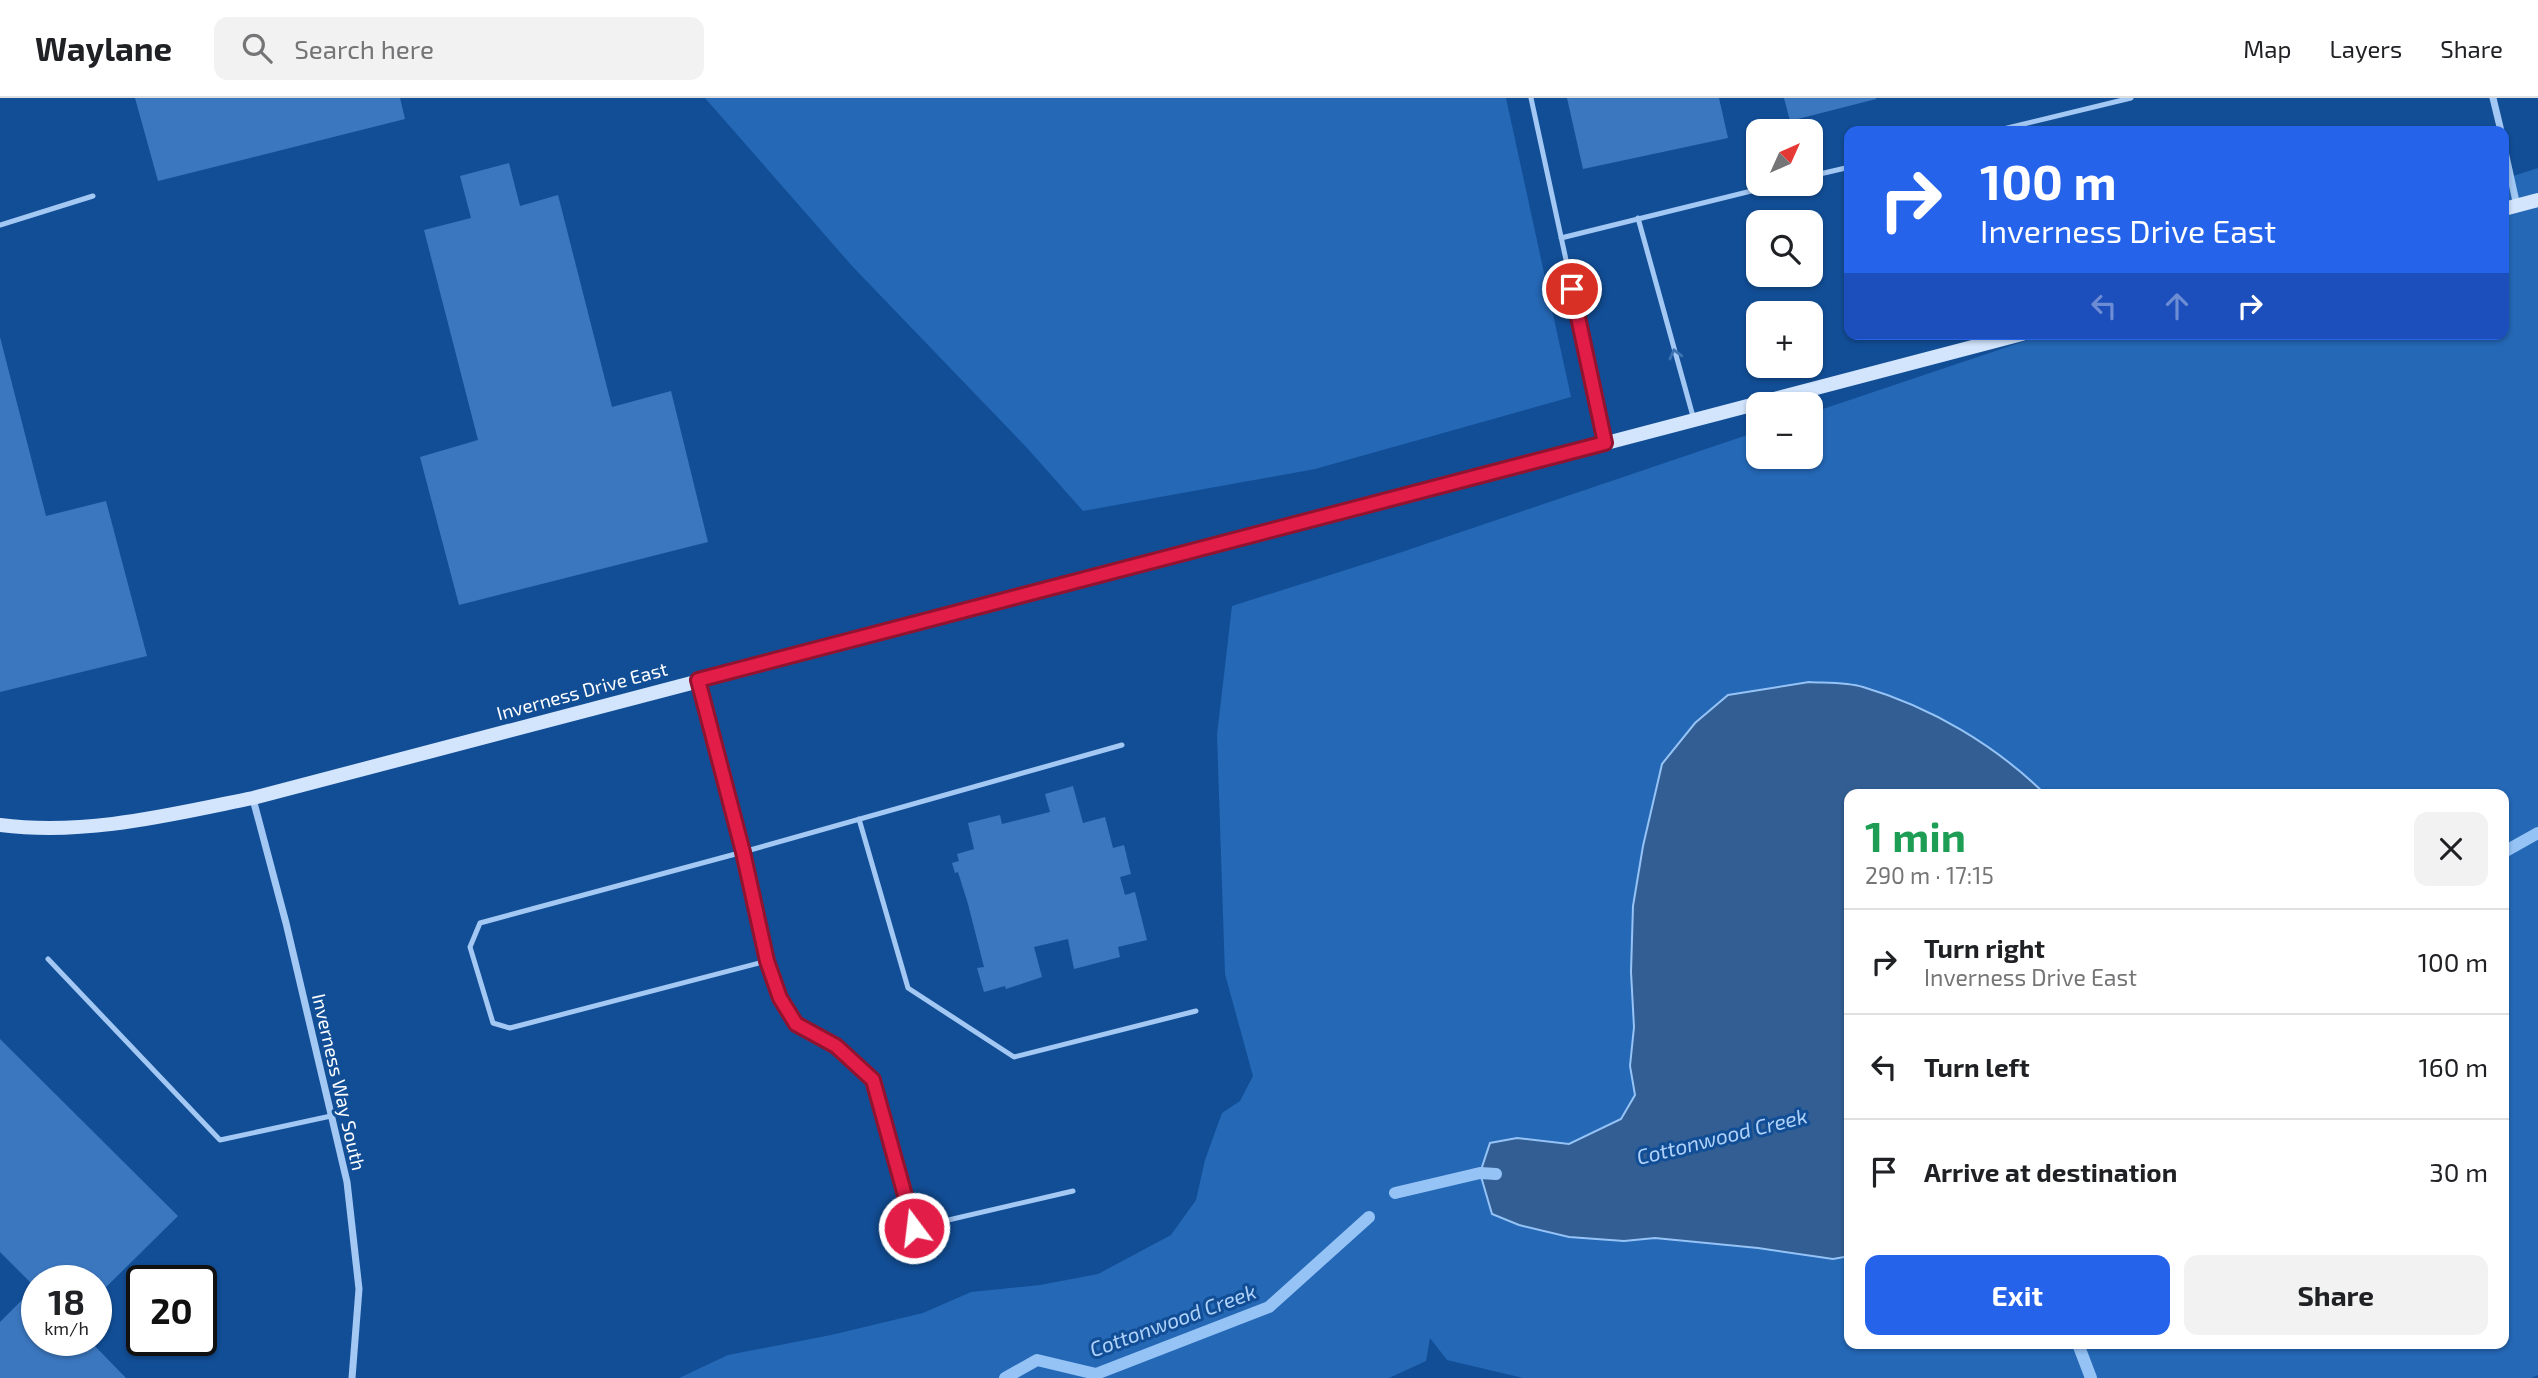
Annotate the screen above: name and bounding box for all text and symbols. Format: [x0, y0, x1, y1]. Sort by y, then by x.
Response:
search box [214, 17, 704, 80]
text: Waylane [35, 28, 172, 68]
icon: search [238, 29, 276, 67]
text: Search here [294, 33, 434, 64]
text: Map [2243, 34, 2291, 63]
text: Layers [2329, 34, 2402, 63]
text: Share [2440, 34, 2503, 63]
north arrow [1746, 119, 1824, 196]
map controls [1746, 119, 1823, 469]
text: 100 m [1980, 151, 2117, 210]
icon: right [1865, 154, 1956, 245]
button: search [1746, 210, 1823, 287]
text: Inverness Drive East [1980, 211, 2276, 249]
pin [1542, 259, 1602, 319]
icon: arrive [1553, 270, 1591, 308]
icon: left [2085, 287, 2123, 325]
icon: ahead [2158, 287, 2196, 325]
icon: right [2231, 287, 2269, 325]
button: + [1746, 301, 1823, 378]
one-way arrow [1669, 348, 1684, 360]
button: − [1746, 392, 1823, 469]
street label: Inverness Drive East [494, 657, 670, 724]
text: 1 min [1865, 810, 1966, 860]
button: close [2414, 812, 2488, 886]
text: 290 m · 17:15 [1865, 861, 1994, 889]
text: Turn right [1924, 932, 2045, 963]
icon: right [1865, 943, 1903, 981]
text: 100 m [2418, 946, 2488, 977]
text: Inverness Drive East [1924, 963, 2137, 991]
street label: Inverness Way South [308, 991, 371, 1173]
icon: left [1865, 1048, 1903, 1086]
text: Turn left [1924, 1051, 2030, 1082]
text: 160 m [2419, 1051, 2488, 1082]
water label: Cottonwood Creek [1634, 1102, 1810, 1169]
icon: arrive [1865, 1153, 1903, 1191]
text: Arrive at destination [1924, 1156, 2177, 1187]
text: 30 m [2429, 1156, 2488, 1187]
position arrow [877, 1191, 951, 1265]
button: Exit [1865, 1255, 2170, 1335]
button: Share [2184, 1255, 2488, 1335]
speed limit sign: 20 [126, 1265, 217, 1356]
water label: Cottonwood Creek [1086, 1278, 1259, 1361]
text: 18 [48, 1280, 85, 1322]
text: km/h [44, 1317, 89, 1339]

